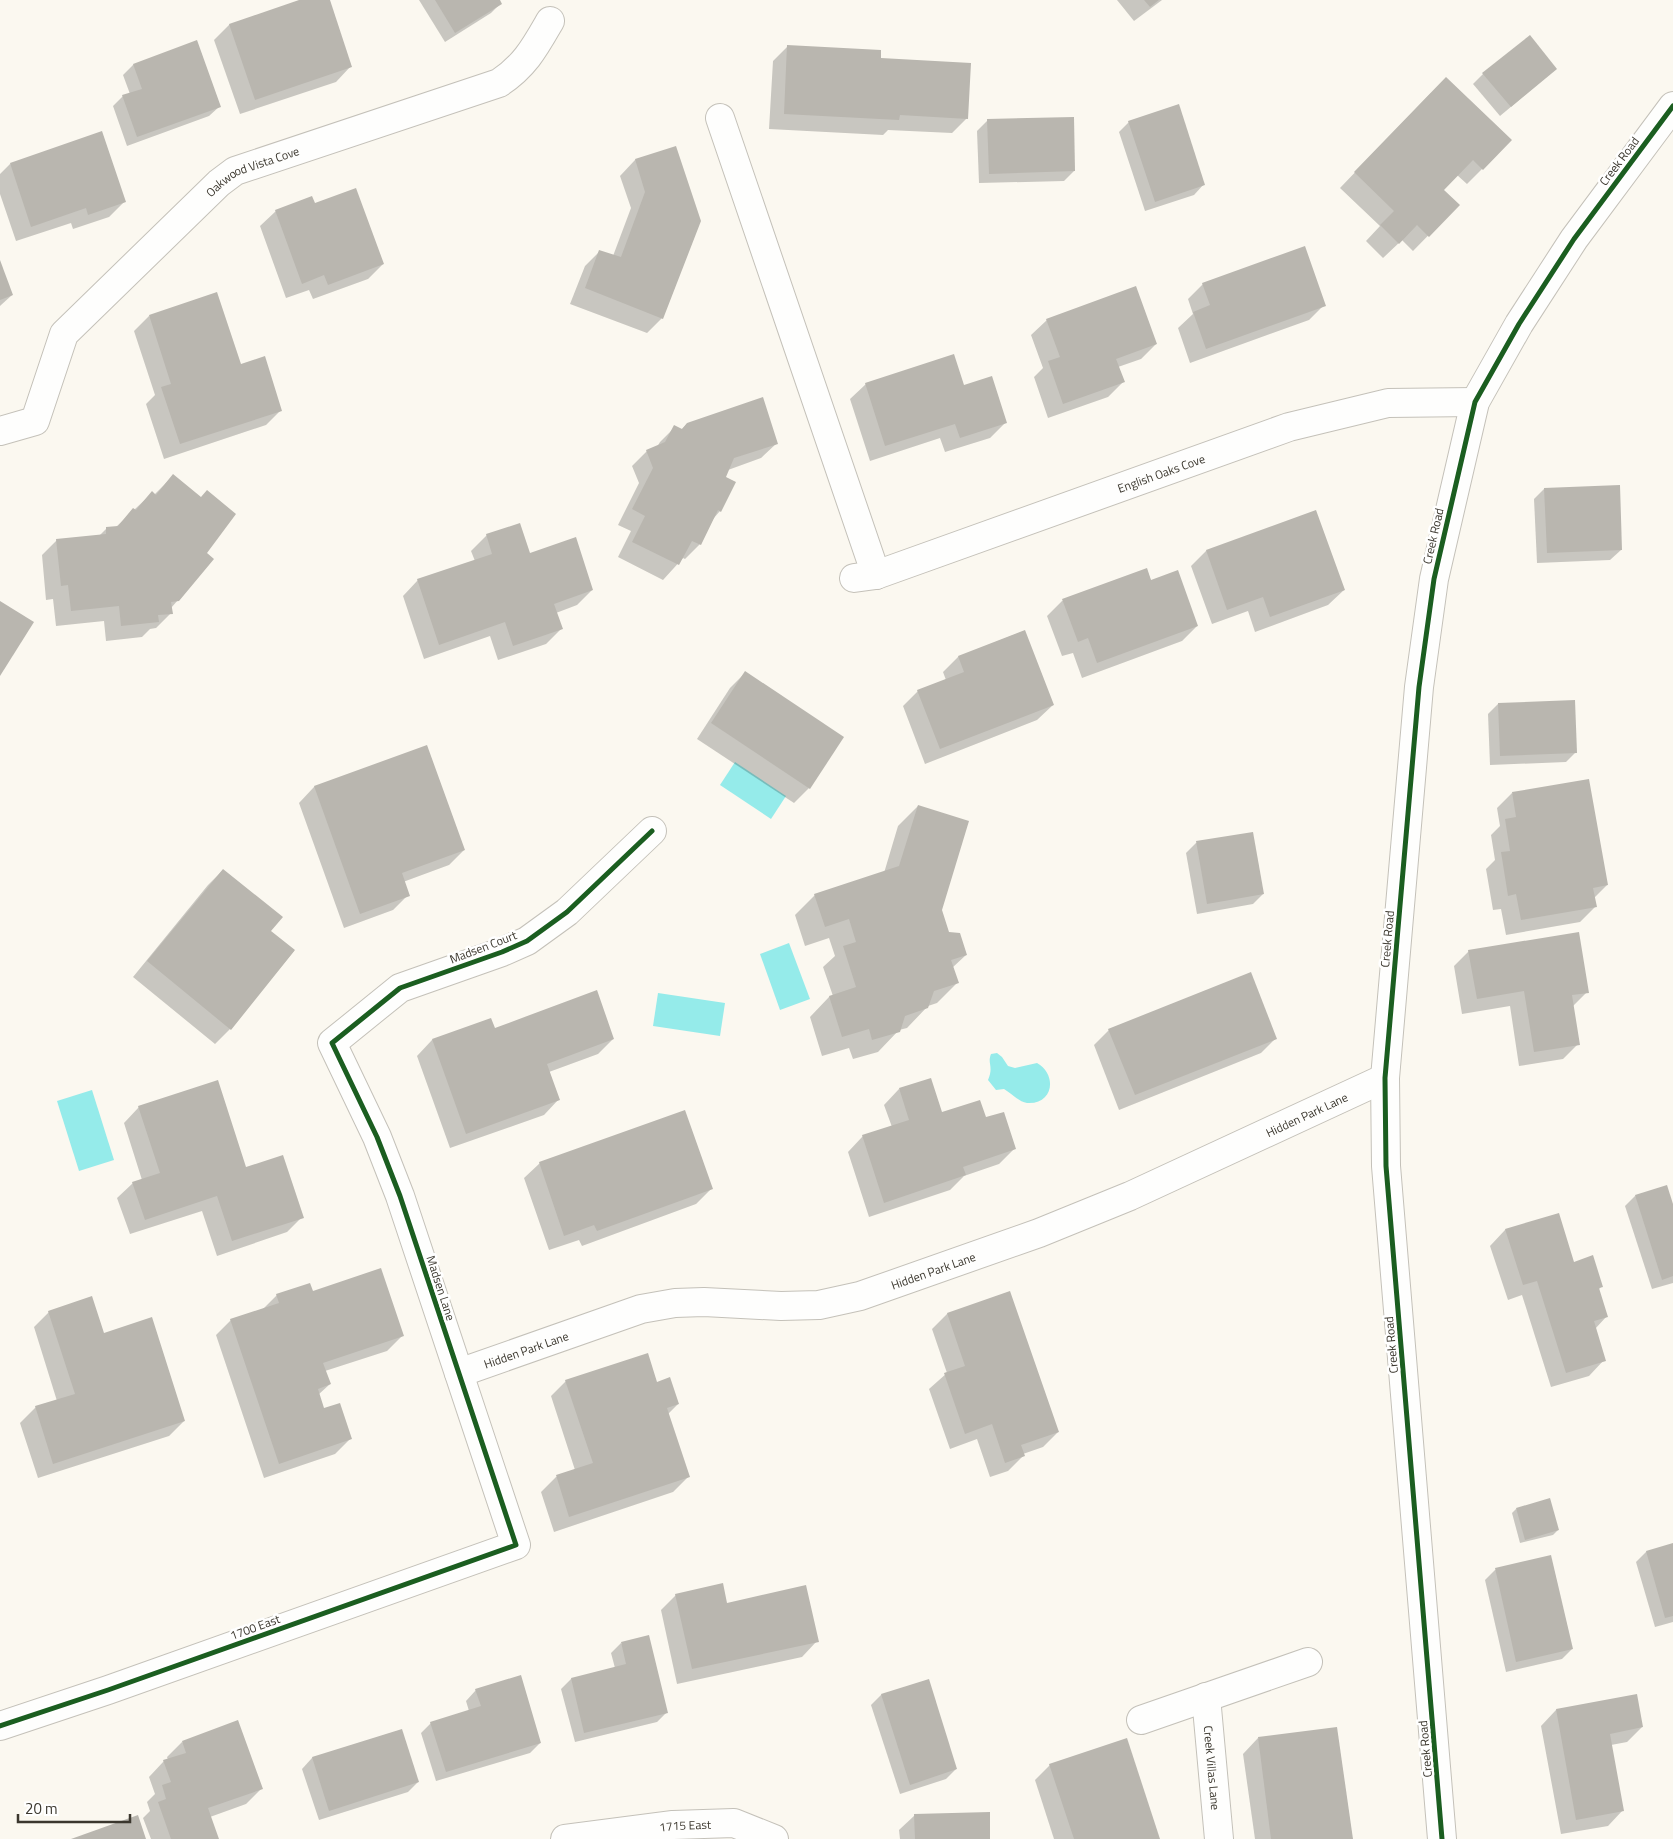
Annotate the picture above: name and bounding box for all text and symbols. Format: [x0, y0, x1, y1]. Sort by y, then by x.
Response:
street label: Creek Road [1594, 133, 1644, 189]
street label: Oakwood Vista Cove [201, 141, 302, 201]
street label: English Oaks Cove [1115, 448, 1207, 497]
street label: Creek Road [1417, 506, 1449, 566]
street label: Creek Road [1375, 910, 1399, 968]
street label: Madsen Court [447, 925, 520, 969]
street label: Hidden Park Lane [1262, 1087, 1351, 1142]
street label: Hidden Park Lane [888, 1247, 978, 1294]
street label: Madsen Lane [422, 1253, 460, 1323]
street label: Creek Road [1379, 1316, 1403, 1374]
street label: Hidden Park Lane [481, 1326, 571, 1373]
street label: 1700 East [227, 1609, 283, 1645]
street label: Creek Road [1413, 1720, 1437, 1778]
street label: Creek Villas Lane [1199, 1725, 1226, 1811]
scale bar [18, 1792, 130, 1824]
text: 20 m [25, 1797, 58, 1820]
street label: 1715 East [658, 1814, 712, 1836]

